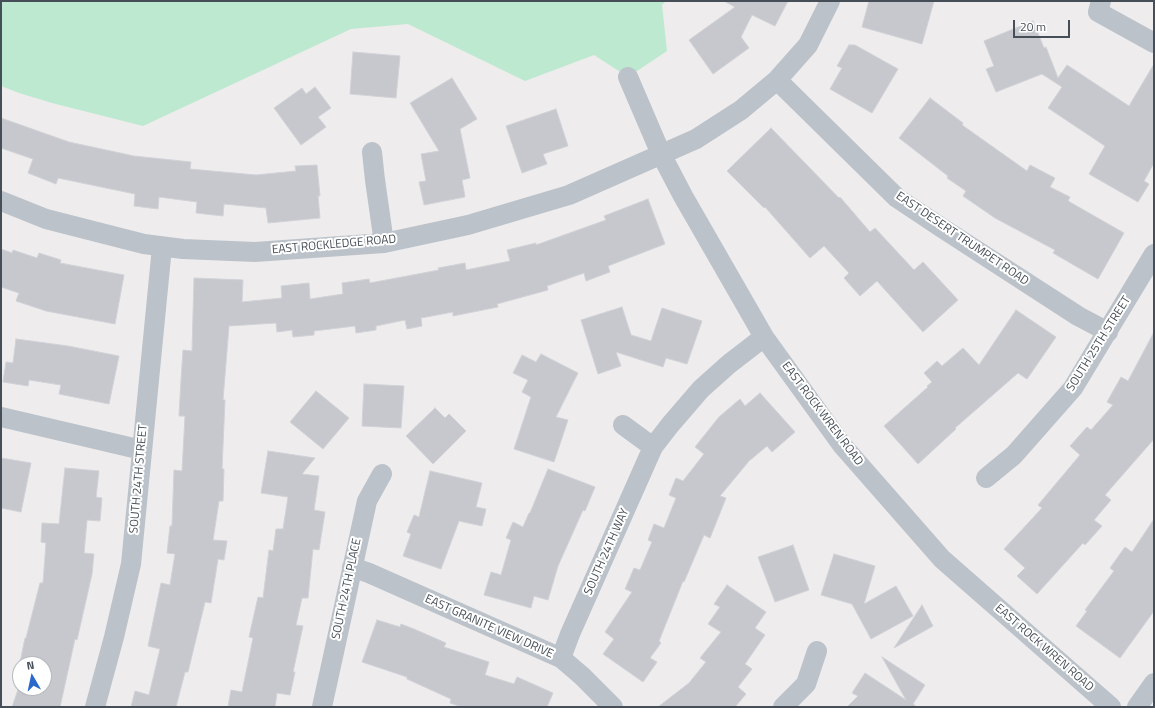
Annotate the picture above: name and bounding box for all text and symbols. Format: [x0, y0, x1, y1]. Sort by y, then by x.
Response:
scale bar [1015, 12, 1072, 38]
text: 20 m [1020, 17, 1046, 36]
street label: EAST DESERT TRUMPET ROAD [893, 189, 1031, 289]
street label: EAST ROCKLEDGE ROAD [271, 232, 397, 258]
street label: SOUTH 25TH STREET [1064, 294, 1134, 394]
street label: EAST ROCK WREN ROAD [778, 359, 866, 469]
street label: SOUTH 24TH STREET [127, 424, 151, 534]
street label: SOUTH 24TH WAY [581, 507, 633, 597]
street label: SOUTH 24TH PLACE [329, 537, 365, 641]
street label: EAST GRANITE VIEW DRIVE [422, 592, 556, 662]
street label: EAST ROCK WREN ROAD [992, 601, 1096, 695]
north arrow [12, 656, 52, 696]
text: N [25, 657, 35, 674]

